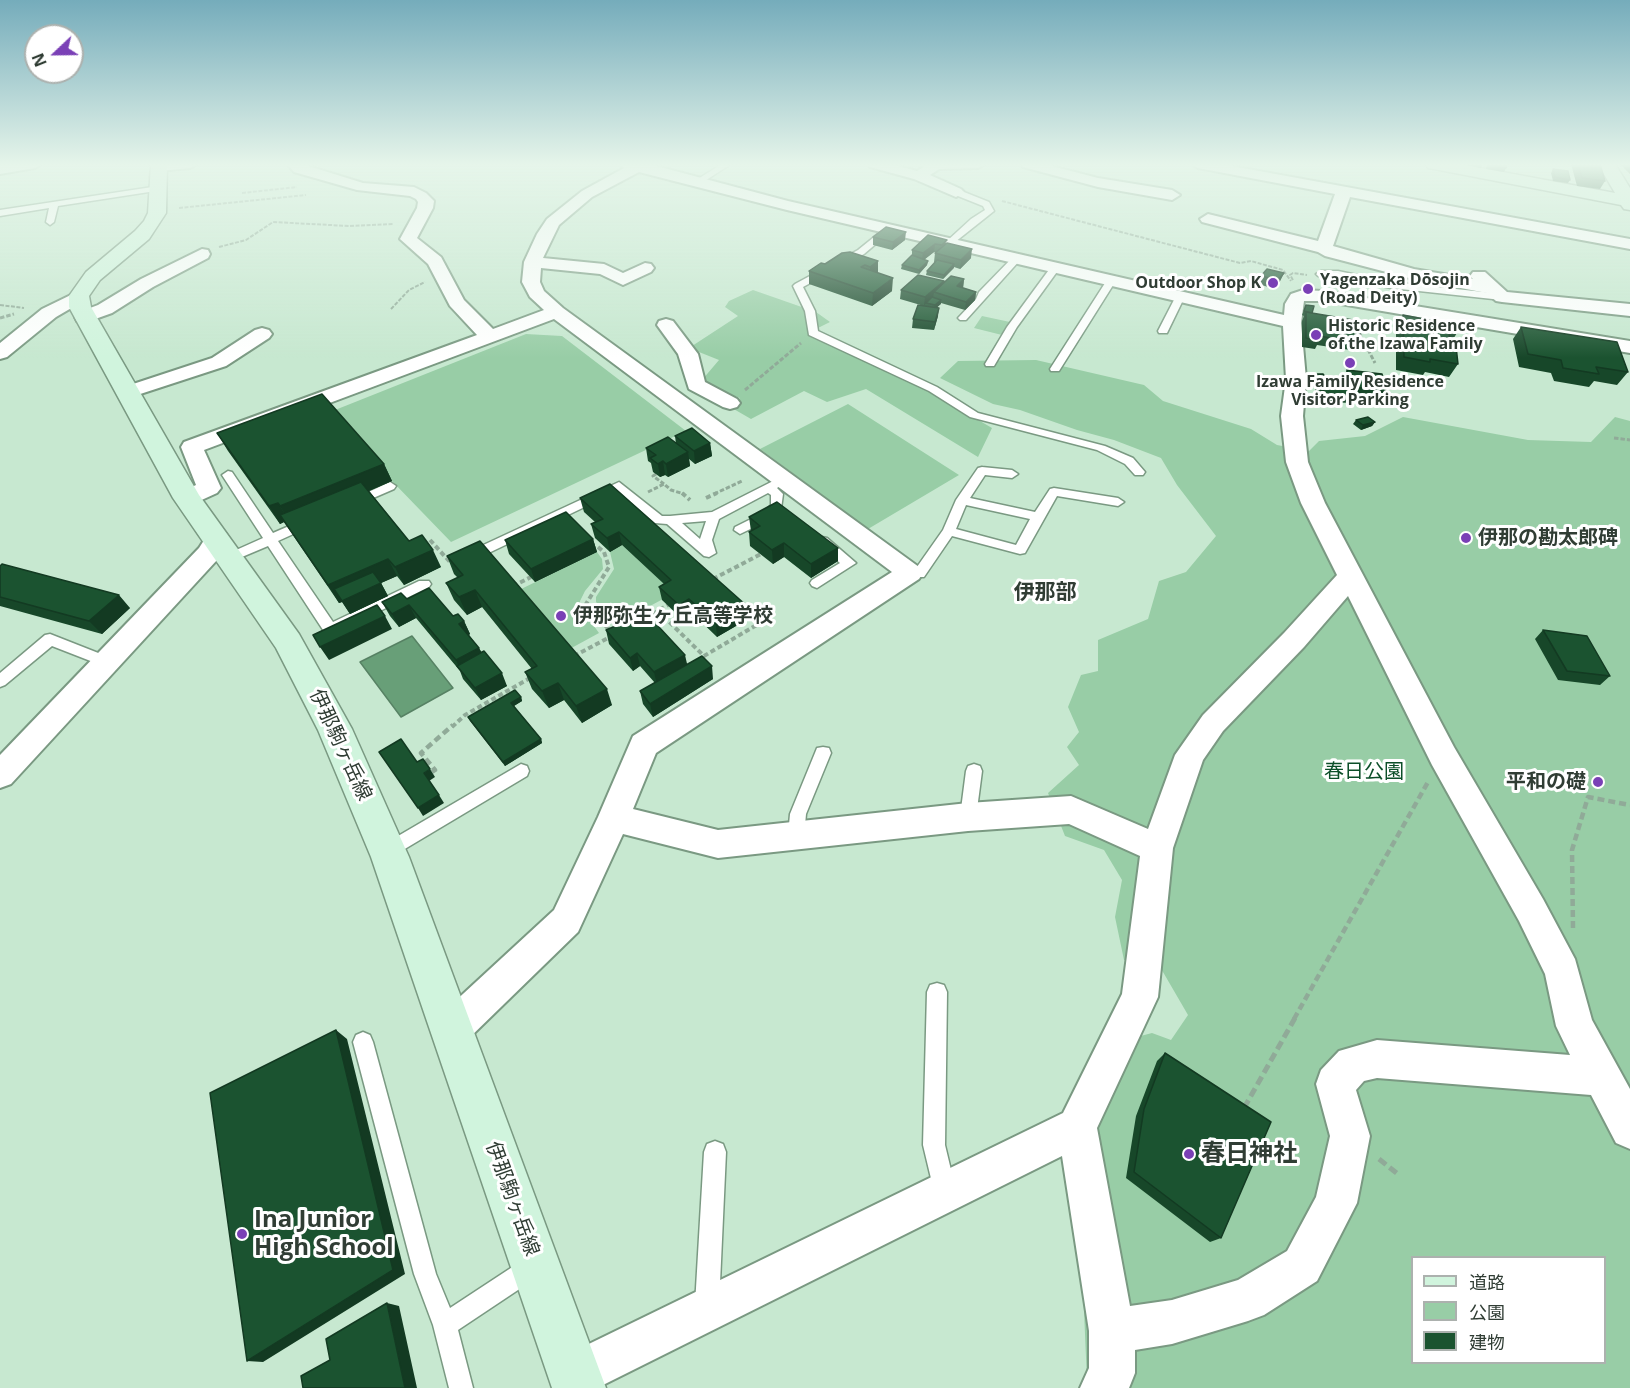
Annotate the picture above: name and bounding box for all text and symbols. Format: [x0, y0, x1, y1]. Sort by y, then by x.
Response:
north arrow [24, 24, 84, 84]
text: N [27, 50, 52, 70]
place label: Yagenzaka Dōsojin (Road Deity) [1320, 270, 1470, 308]
place label: Outdoor Shop K [1135, 273, 1261, 293]
marker: Outdoor Shop K [1266, 276, 1280, 290]
marker: Yagenzaka Dōsojin (Road Deity) [1301, 282, 1315, 296]
place label: Historic Residence of the Izawa Family [1328, 316, 1483, 354]
marker: Historic Residence of the Izawa Family [1309, 328, 1323, 342]
marker: Izawa Family Residence Visitor Parking [1343, 356, 1357, 370]
place label: Izawa Family Residence Visitor Parking [1256, 372, 1444, 410]
place label: 伊那の勘太郎碑 [1478, 526, 1618, 550]
marker: 伊那の勘太郎碑 [1459, 531, 1473, 545]
district label: 伊那部 [1014, 580, 1076, 606]
place label: 伊那弥生ヶ丘高等学校 [573, 604, 773, 628]
marker: 伊那弥生ヶ丘高等学校 [554, 609, 568, 623]
street label: 伊那駒ヶ岳線 [304, 686, 376, 804]
park label: 春日公園 [1324, 760, 1404, 784]
place label: 平和の礎 [1506, 770, 1586, 794]
marker: 平和の礎 [1591, 775, 1605, 789]
street label: 伊那駒ヶ岳線 [480, 1139, 544, 1259]
place label: 春日神社 [1201, 1140, 1297, 1168]
marker: 春日神社 [1182, 1147, 1196, 1161]
place label: Ina Junior High School [254, 1206, 394, 1262]
marker: Ina Junior High School [235, 1227, 249, 1241]
legend [1411, 1256, 1606, 1364]
text: 道路 [1469, 1270, 1505, 1294]
text: 公園 [1469, 1300, 1505, 1324]
text: 建物 [1469, 1330, 1505, 1354]

